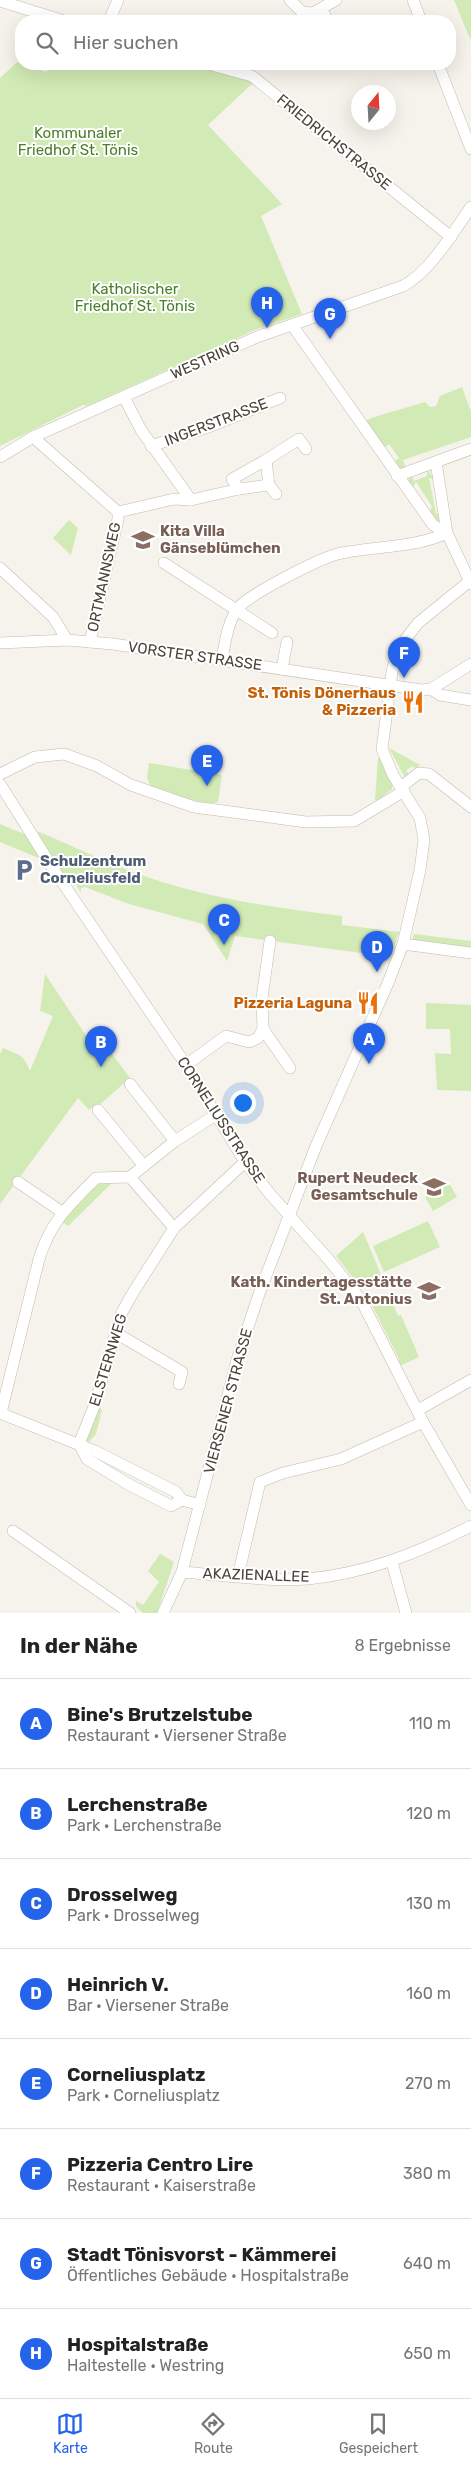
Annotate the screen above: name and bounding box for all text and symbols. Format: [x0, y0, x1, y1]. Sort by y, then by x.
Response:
search box [15, 15, 456, 70]
icon: search [33, 29, 61, 57]
text: Hier suchen [73, 31, 179, 54]
north arrow [351, 85, 396, 130]
street label: FRIEDRICHSTRASSE [273, 90, 395, 194]
park label: Kommunaler Friedhof St. Tönis [18, 124, 139, 159]
park label: Katholischer Friedhof St. Tönis [75, 280, 196, 315]
pin: H [251, 287, 283, 328]
pin: G [314, 298, 346, 339]
street label: WESTRING [168, 337, 242, 383]
street label: INGERSTRASSE [162, 394, 270, 450]
street label: ORTMANNSWEG [84, 520, 124, 634]
place label: Kita Villa Gänseblümchen [160, 522, 281, 557]
school or university icon: Kita Villa Gänseblümchen [130, 527, 156, 553]
pin: F [388, 637, 420, 678]
street label: VORSTER STRASSE [127, 638, 263, 674]
place label: St. Tönis Dönerhaus & Pizzeria [247, 684, 396, 719]
restaurant icon: St. Tönis Dönerhaus & Pizzeria [400, 689, 426, 715]
pin: E [191, 745, 223, 786]
place label: Schulzentrum Corneliusfeld [40, 852, 146, 887]
parking icon: Schulzentrum Corneliusfeld [11, 857, 37, 883]
pin: C [208, 904, 240, 945]
pin: D [361, 931, 393, 972]
restaurant icon: Pizzeria Laguna [355, 990, 381, 1016]
place label: Pizzeria Laguna [234, 994, 352, 1012]
pin: A [353, 1023, 385, 1064]
pin: B [85, 1026, 117, 1067]
street label: CORNELIUSSTRASSE [173, 1053, 269, 1187]
your location [230, 1090, 256, 1116]
place label: Rupert Neudeck Gesamtschule [297, 1169, 418, 1204]
school or university icon: Rupert Neudeck Gesamtschule [421, 1174, 447, 1200]
place label: Kath. Kindertagesstätte St. Antonius [231, 1273, 412, 1308]
school or university icon: Kath. Kindertagesstätte St. Antonius [416, 1278, 442, 1304]
street label: ELSTERNWEG [85, 1311, 131, 1409]
street label: VIERSENER STRASSE [200, 1326, 256, 1476]
street label: AKAZIENALLEE [202, 1564, 310, 1586]
text: In der Nähe [20, 1633, 138, 1658]
text: 8 Ergebnisse [354, 1636, 451, 1655]
text: Bine's Brutzelstube [67, 1703, 253, 1726]
text: A [30, 1714, 42, 1733]
text: 110 m [409, 1714, 451, 1733]
text: Restaurant · Viersener Straße [67, 1726, 287, 1745]
text: Lerchenstraße [67, 1793, 208, 1816]
text: B [30, 1804, 42, 1823]
text: 120 m [406, 1804, 451, 1823]
text: Park · Lerchenstraße [67, 1816, 222, 1835]
text: Drosselweg [67, 1883, 177, 1906]
text: C [30, 1894, 42, 1913]
text: 130 m [406, 1894, 451, 1913]
text: Park · Drosselweg [67, 1906, 200, 1925]
text: Heinrich V. [67, 1973, 169, 1996]
text: D [30, 1984, 42, 2003]
text: 160 m [406, 1984, 451, 2003]
text: Bar · Viersener Straße [67, 1996, 229, 2015]
text: Corneliusplatz [67, 2063, 206, 2086]
text: E [31, 2074, 41, 2093]
text: 270 m [405, 2074, 451, 2093]
text: Park · Corneliusplatz [67, 2086, 220, 2105]
text: Pizzeria Centro Lire [67, 2153, 253, 2176]
text: F [31, 2164, 41, 2183]
text: 380 m [403, 2164, 451, 2183]
text: Restaurant · Kaiserstraße [67, 2176, 256, 2195]
text: Stadt Tönisvorst - Kämmerei [67, 2243, 337, 2266]
text: G [30, 2254, 42, 2273]
text: 640 m [403, 2254, 451, 2273]
text: Öffentliches Gebäude · Hospitalstraße [67, 2266, 349, 2285]
text: Hospitalstraße [67, 2333, 209, 2356]
text: H [30, 2344, 42, 2363]
text: 650 m [404, 2344, 451, 2363]
text: Haltestelle · Westring [67, 2356, 224, 2375]
tab: Karte [53, 2410, 88, 2457]
tab: Route [194, 2410, 233, 2457]
tab: Gespeichert [339, 2410, 418, 2457]

